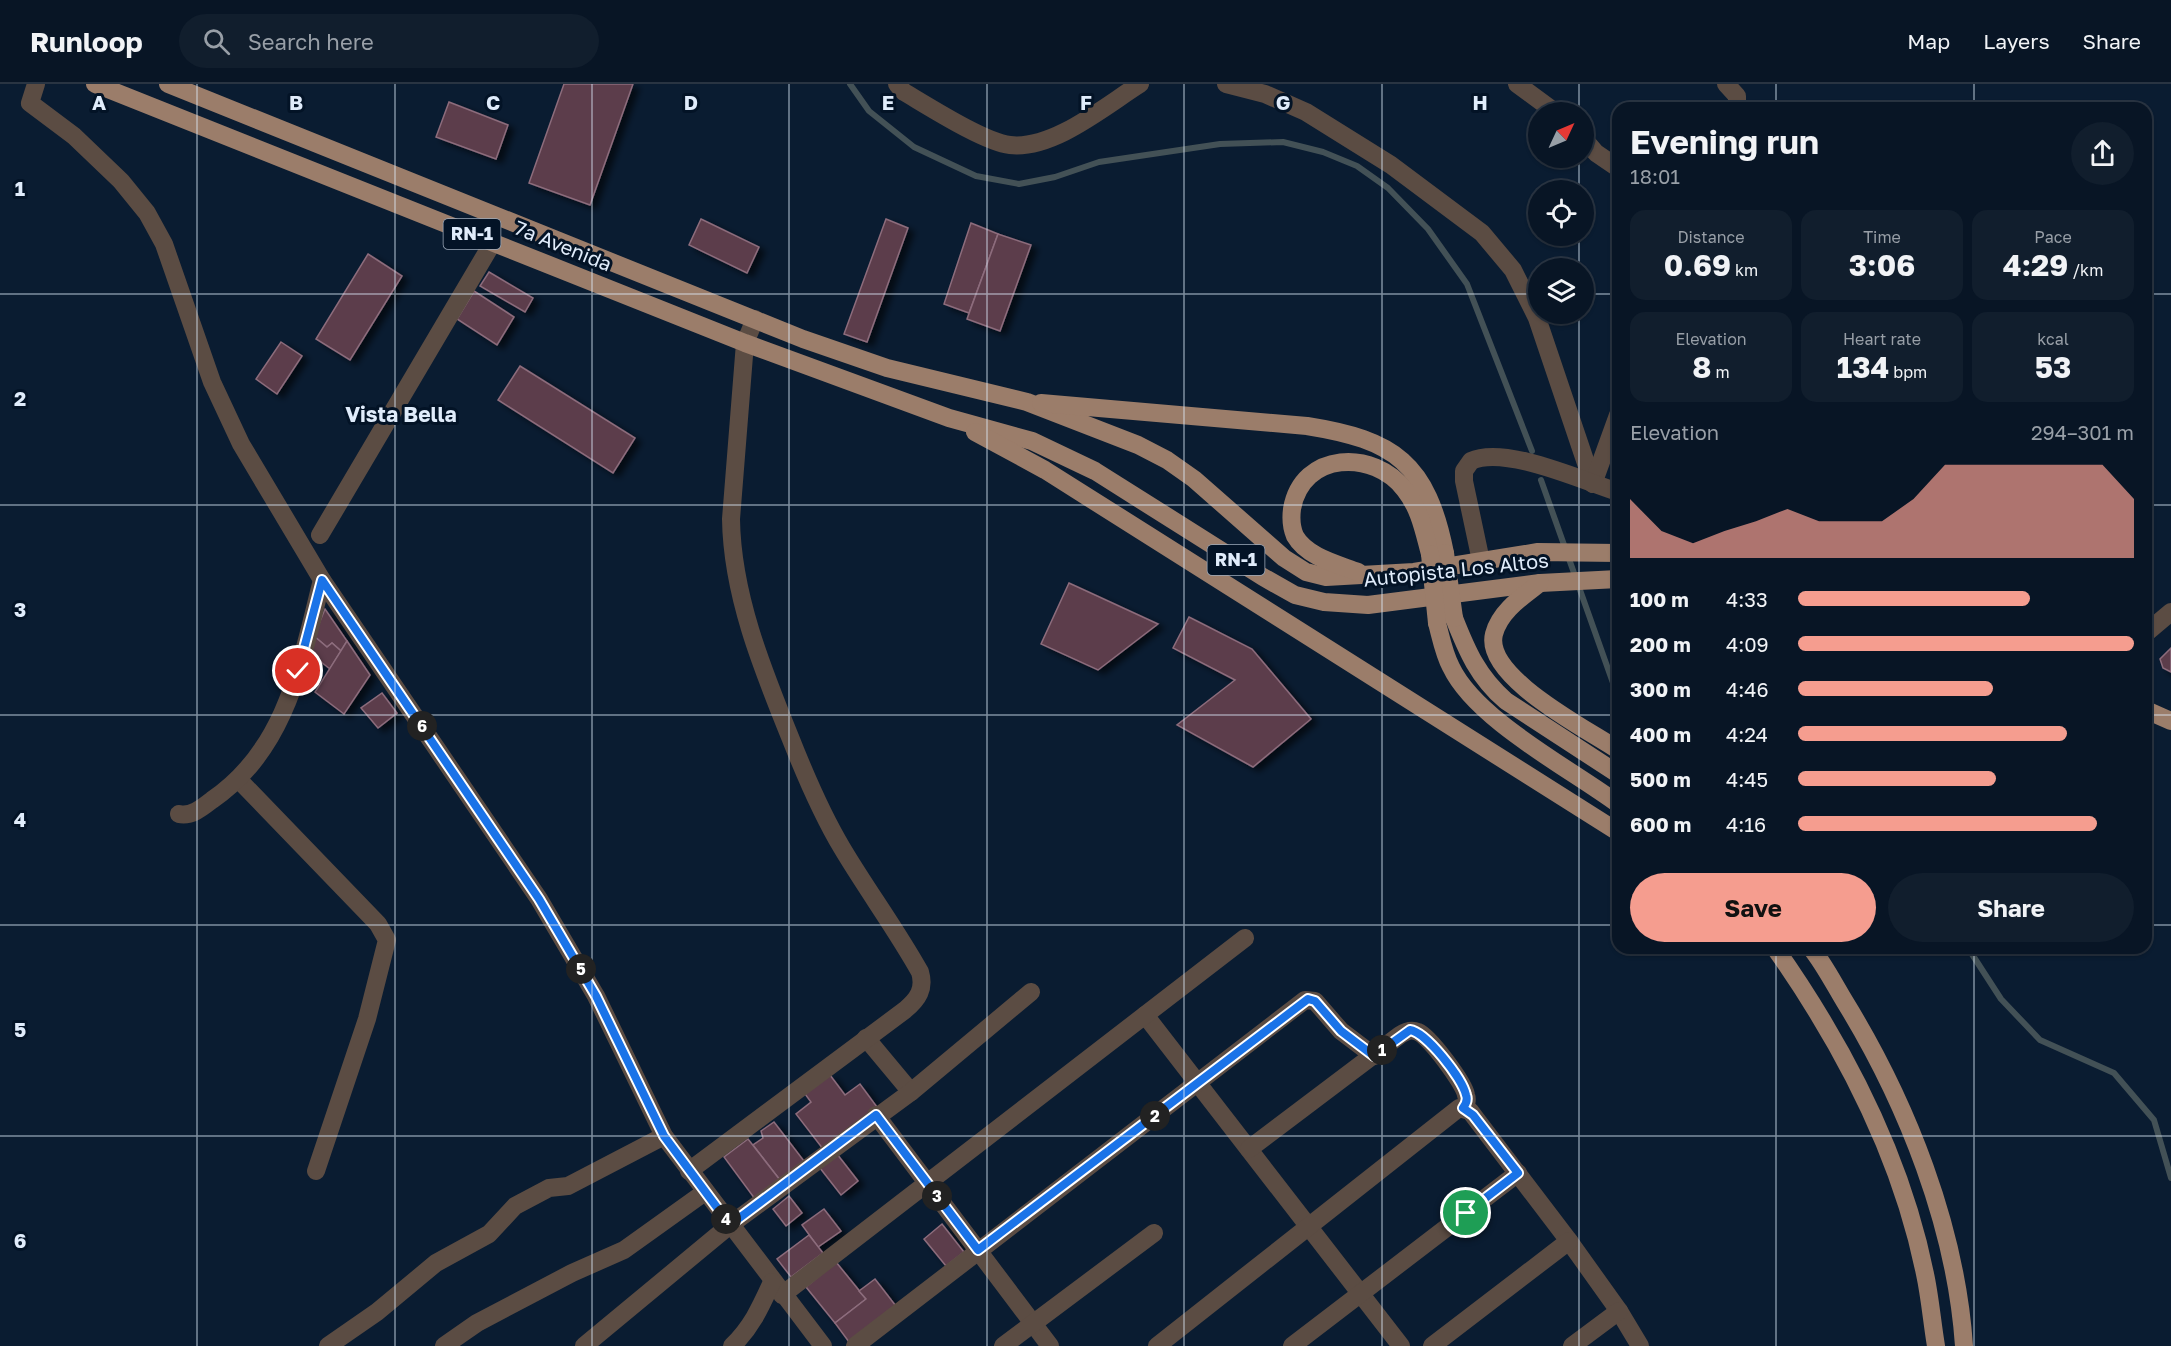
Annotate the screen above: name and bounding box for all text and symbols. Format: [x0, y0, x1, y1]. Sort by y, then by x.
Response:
search box [179, 14, 599, 68]
text: Runloop [30, 25, 143, 58]
icon: search [200, 25, 233, 58]
text: Search here [248, 28, 374, 55]
text: Map [1907, 28, 1950, 54]
text: Layers [1983, 28, 2050, 54]
text: Share [2083, 28, 2141, 54]
text: A [92, 90, 106, 114]
text: B [289, 90, 303, 114]
text: C [486, 90, 500, 114]
text: D [684, 90, 698, 114]
text: E [882, 90, 894, 114]
text: F [1080, 90, 1092, 114]
text: G [1276, 90, 1290, 114]
text: H [1472, 90, 1488, 114]
north arrow [1528, 102, 1594, 168]
map controls [1528, 102, 1594, 324]
text: Evening run [1630, 122, 1819, 161]
button: share [2071, 122, 2134, 185]
text: 18:01 [1630, 164, 1680, 188]
text: 1 [15, 176, 25, 200]
button: locate [1528, 180, 1594, 246]
street label: 7a Avenida [511, 215, 616, 275]
road number: RN-1 [444, 219, 500, 249]
text: Distance [1677, 227, 1745, 247]
text: Time [1863, 227, 1901, 247]
text: Pace [2034, 227, 2072, 247]
text: 0.69 [1664, 247, 1731, 283]
text: 3:06 [1849, 247, 1915, 283]
text: 4:29 [2003, 247, 2068, 283]
button: layers [1528, 258, 1594, 324]
text: km [1731, 260, 1758, 280]
text: /km [2068, 260, 2103, 280]
text: Elevation [1675, 329, 1747, 349]
text: Heart rate [1843, 329, 1921, 349]
text: kcal [2037, 329, 2069, 349]
text: 8 [1692, 349, 1712, 385]
text: 134 [1837, 349, 1889, 385]
text: 53 [2035, 349, 2071, 385]
text: m [1712, 362, 1730, 382]
text: bpm [1889, 362, 1927, 382]
text: 2 [14, 386, 26, 410]
district label: Vista Bella [345, 401, 457, 427]
text: Elevation [1630, 420, 1719, 444]
text: 294–301 m [2031, 420, 2134, 444]
road number: RN-1 [1208, 545, 1264, 575]
street label: Autopista Los Altos [1362, 547, 1550, 591]
text: 100 m [1630, 587, 1689, 611]
text: 4:33 [1726, 587, 1768, 611]
text: 3 [14, 597, 26, 621]
text: 200 m [1630, 632, 1691, 656]
text: 4:09 [1726, 632, 1769, 656]
pin [272, 645, 323, 696]
icon: check [281, 654, 314, 687]
text: 300 m [1630, 677, 1691, 701]
text: 4:46 [1726, 677, 1769, 701]
pin: 6 [407, 711, 437, 741]
text: 6 [417, 716, 427, 736]
text: 400 m [1630, 722, 1691, 746]
text: 4:24 [1726, 722, 1768, 746]
text: 500 m [1630, 767, 1691, 791]
text: 4:45 [1726, 767, 1768, 791]
text: 4 [14, 807, 26, 831]
text: 600 m [1630, 812, 1691, 836]
text: 4:16 [1726, 812, 1766, 836]
button: Save [1630, 873, 1876, 942]
button: Share [1888, 873, 2134, 942]
pin: 5 [566, 954, 596, 984]
text: 5 [576, 959, 586, 979]
text: 5 [14, 1017, 26, 1041]
pin: 1 [1367, 1035, 1397, 1065]
text: 1 [1378, 1040, 1386, 1060]
pin: 2 [1140, 1101, 1170, 1131]
text: 2 [1150, 1106, 1160, 1126]
pin: 3 [922, 1181, 952, 1211]
text: 3 [932, 1186, 942, 1206]
pin [1440, 1187, 1491, 1238]
icon: arrive [1449, 1196, 1482, 1229]
pin: 4 [711, 1204, 741, 1234]
text: 4 [721, 1209, 731, 1229]
text: 6 [14, 1228, 26, 1252]

